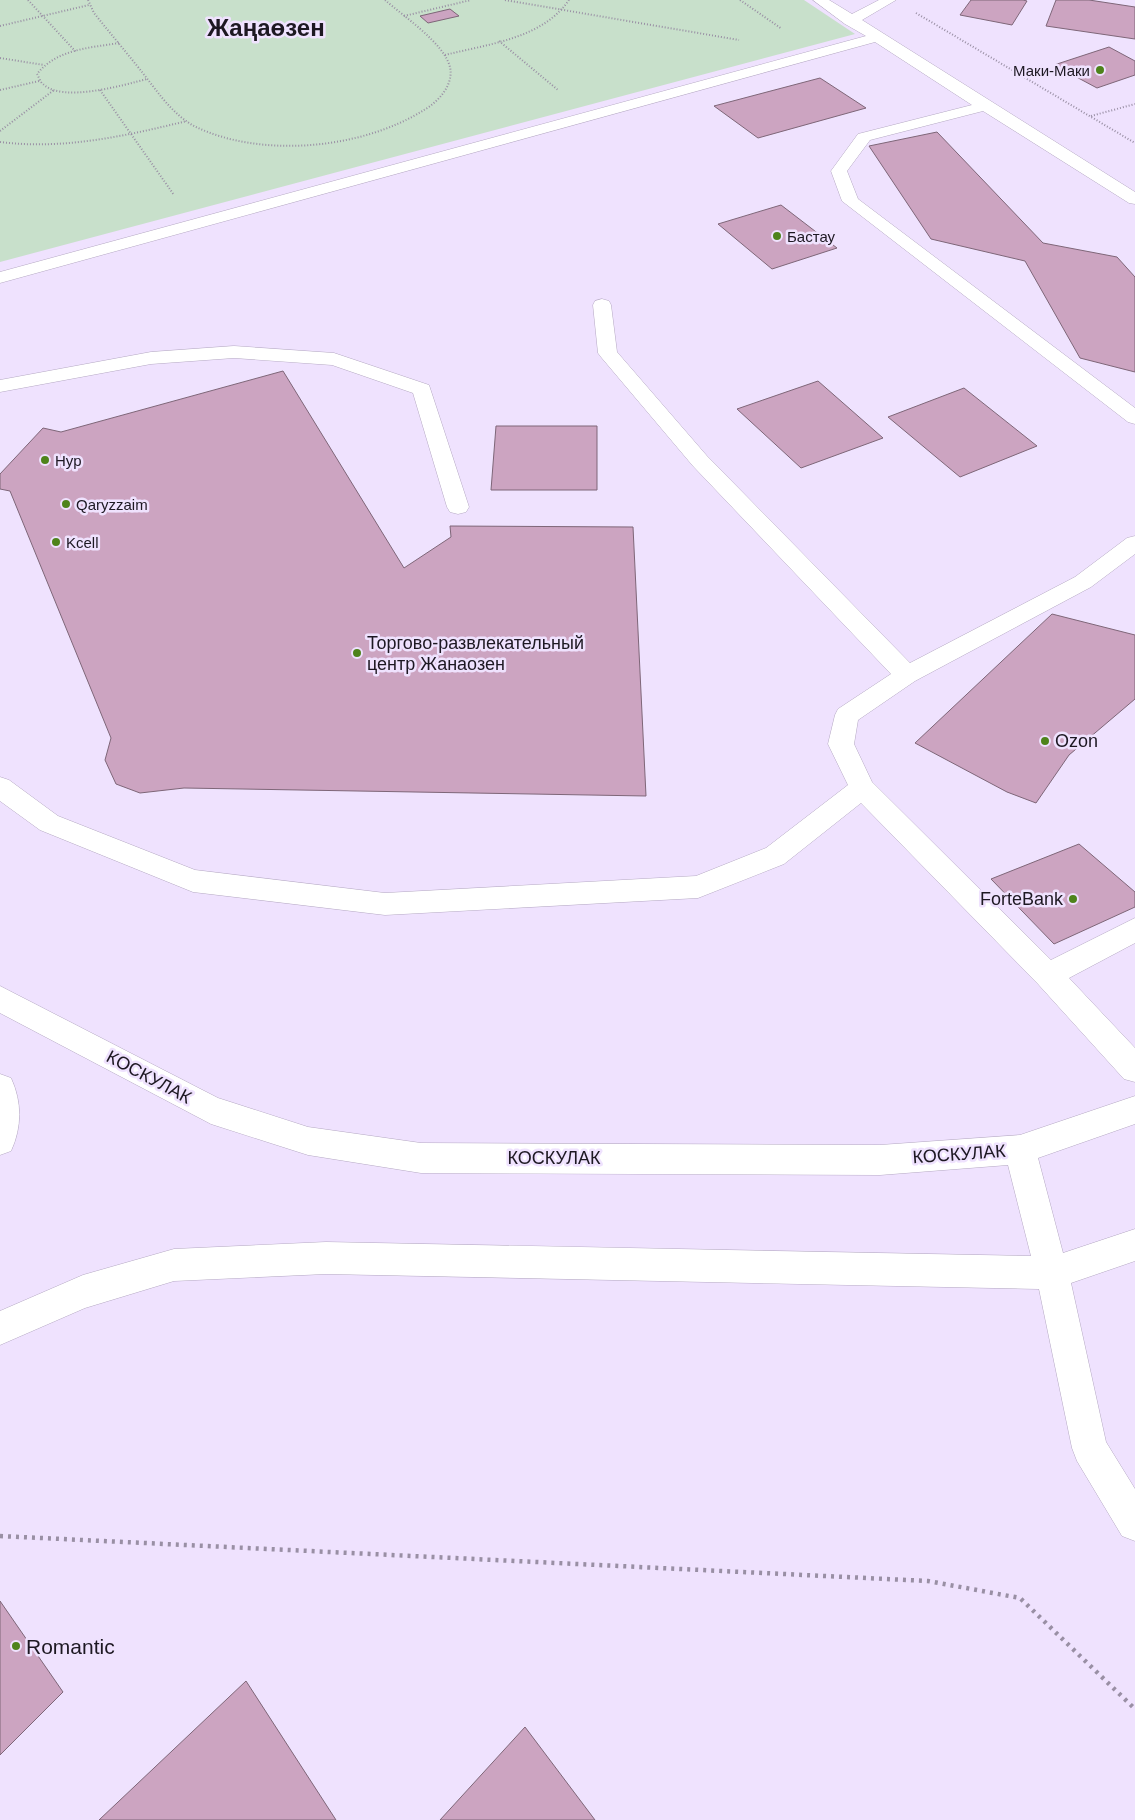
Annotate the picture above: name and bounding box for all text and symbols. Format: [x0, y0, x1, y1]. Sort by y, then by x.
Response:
district label: Жаңаөзен [206, 14, 325, 41]
place label: Маки-Маки [1013, 62, 1090, 79]
marker: Маки-Маки [1094, 64, 1106, 76]
place label: Бастау [787, 228, 836, 245]
marker: Бастау [771, 230, 783, 242]
place label: Нур [55, 452, 82, 469]
marker: Нур [39, 454, 51, 466]
place label: Qaryzzaim [76, 496, 148, 513]
marker: Qaryzzaim [60, 498, 72, 510]
place label: Kcell [66, 534, 99, 551]
marker: Kcell [50, 536, 62, 548]
place label: Торгово-развлекательный центр Жанаозен [367, 633, 584, 674]
marker: Торгово-развлекательный центр Жанаозен [351, 647, 363, 659]
place label: Ozon [1055, 731, 1098, 751]
marker: Ozon [1039, 735, 1051, 747]
place label: ForteBank [980, 889, 1064, 909]
marker: ForteBank [1067, 893, 1079, 905]
street label: КОСКУЛАК [103, 1046, 195, 1108]
street label: КОСКУЛАК [912, 1141, 1007, 1167]
street label: КОСКУЛАК [507, 1148, 601, 1168]
place label: Romantic [26, 1635, 115, 1658]
marker: Romantic [10, 1640, 22, 1652]

